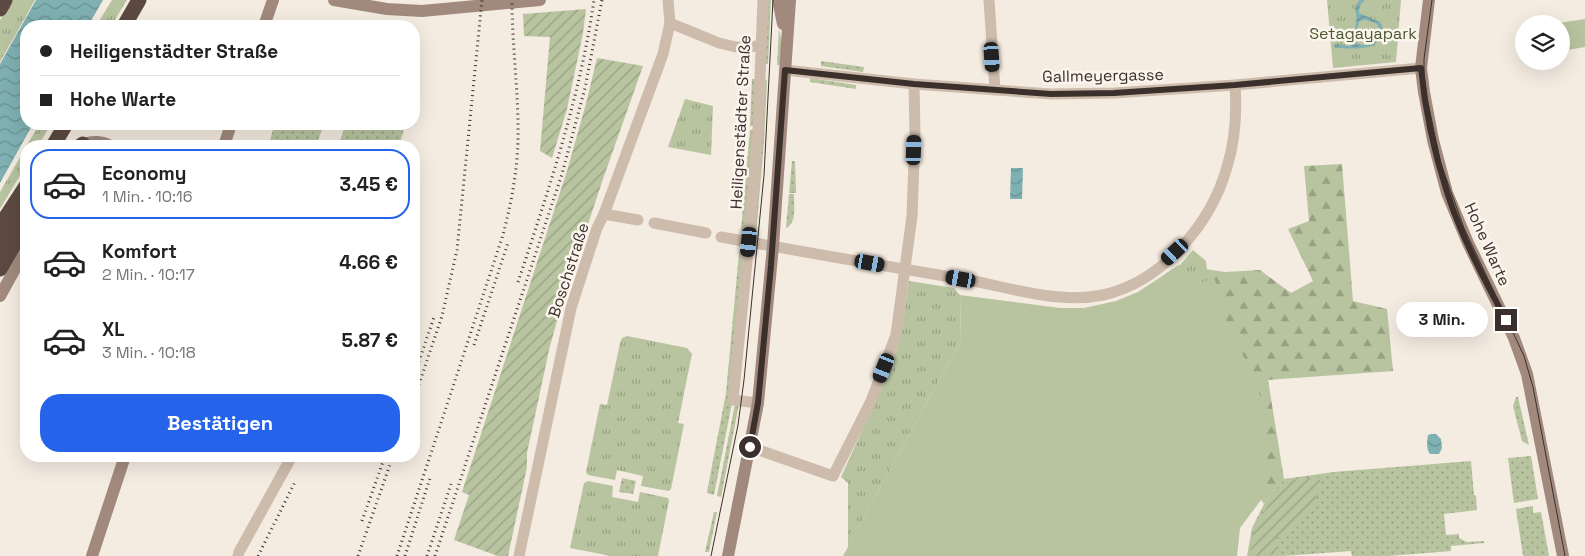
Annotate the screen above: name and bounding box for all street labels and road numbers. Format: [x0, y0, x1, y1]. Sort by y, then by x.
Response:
street label: Heiligenstädter Straße [725, 34, 756, 210]
street label: Gallmeyergasse [1042, 64, 1164, 87]
street label: Hohe Warte [1460, 199, 1515, 289]
street label: Boschstraße [543, 220, 594, 320]

